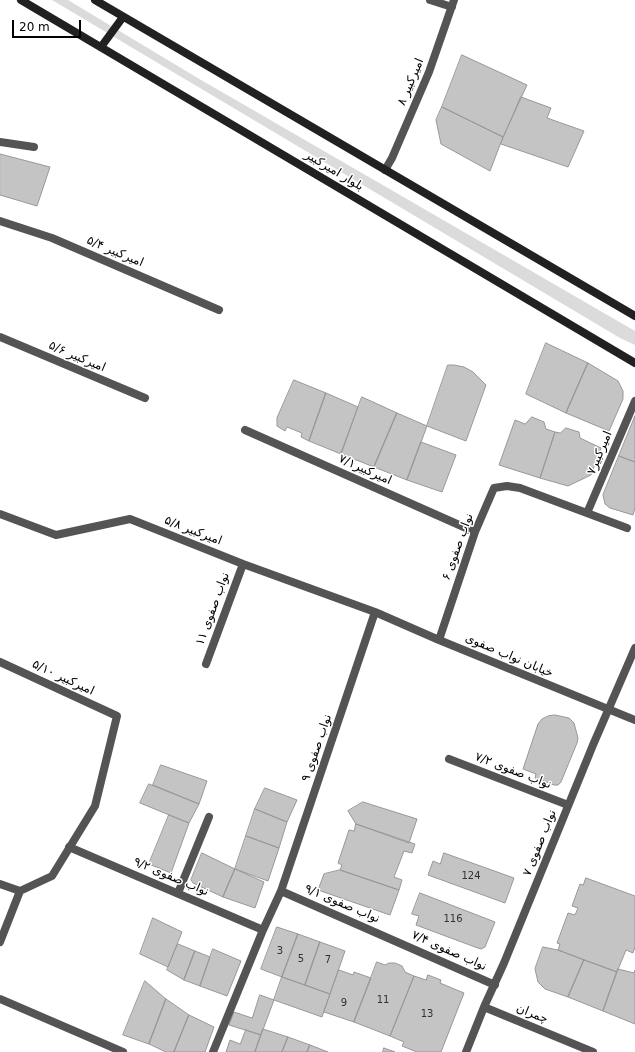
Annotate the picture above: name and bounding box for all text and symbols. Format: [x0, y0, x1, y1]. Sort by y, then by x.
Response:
scale bar [14, 12, 83, 38]
text: 20 m [19, 20, 50, 34]
street label: امیرکبیر ۸ [395, 56, 427, 108]
street label: بلوار امیرکبیر [302, 148, 366, 194]
street label: امیرکبیر ۵/۴ [84, 234, 146, 270]
street label: امیرکبیر ۵/۶ [46, 339, 108, 375]
street label: امیرکبیر۷ [584, 429, 616, 477]
street label: امیرکبیر۷/۱ [336, 452, 394, 488]
street label: نواب صفوی ۶ [439, 512, 477, 582]
street label: امیرکبیر ۵/۸ [162, 513, 224, 549]
street label: نواب صفوی ۱۱ [193, 571, 233, 647]
street label: خیابان نواب صفوی [463, 631, 555, 681]
street label: امیرکبیر ۵/۱۰ [30, 657, 96, 699]
street label: نواب صفوی ۹ [299, 713, 335, 783]
street label: نواب صفوی ۷/۲ [473, 750, 553, 792]
street label: نواب صفوی ۷ [520, 808, 560, 878]
street label: نواب صفوی ۹/۲ [131, 855, 211, 899]
house number: 124 [461, 870, 481, 882]
street label: نواب صفوی ۹/۱ [302, 882, 382, 926]
house number: 116 [443, 913, 463, 925]
street label: نواب صفوی ۷/۴ [409, 928, 489, 974]
house number: 3 [277, 945, 283, 957]
house number: 5 [298, 953, 304, 965]
house number: 7 [325, 954, 331, 966]
house number: 11 [377, 994, 389, 1006]
house number: 9 [341, 997, 347, 1009]
street label: چمران [514, 1001, 550, 1027]
house number: 13 [421, 1008, 433, 1020]

